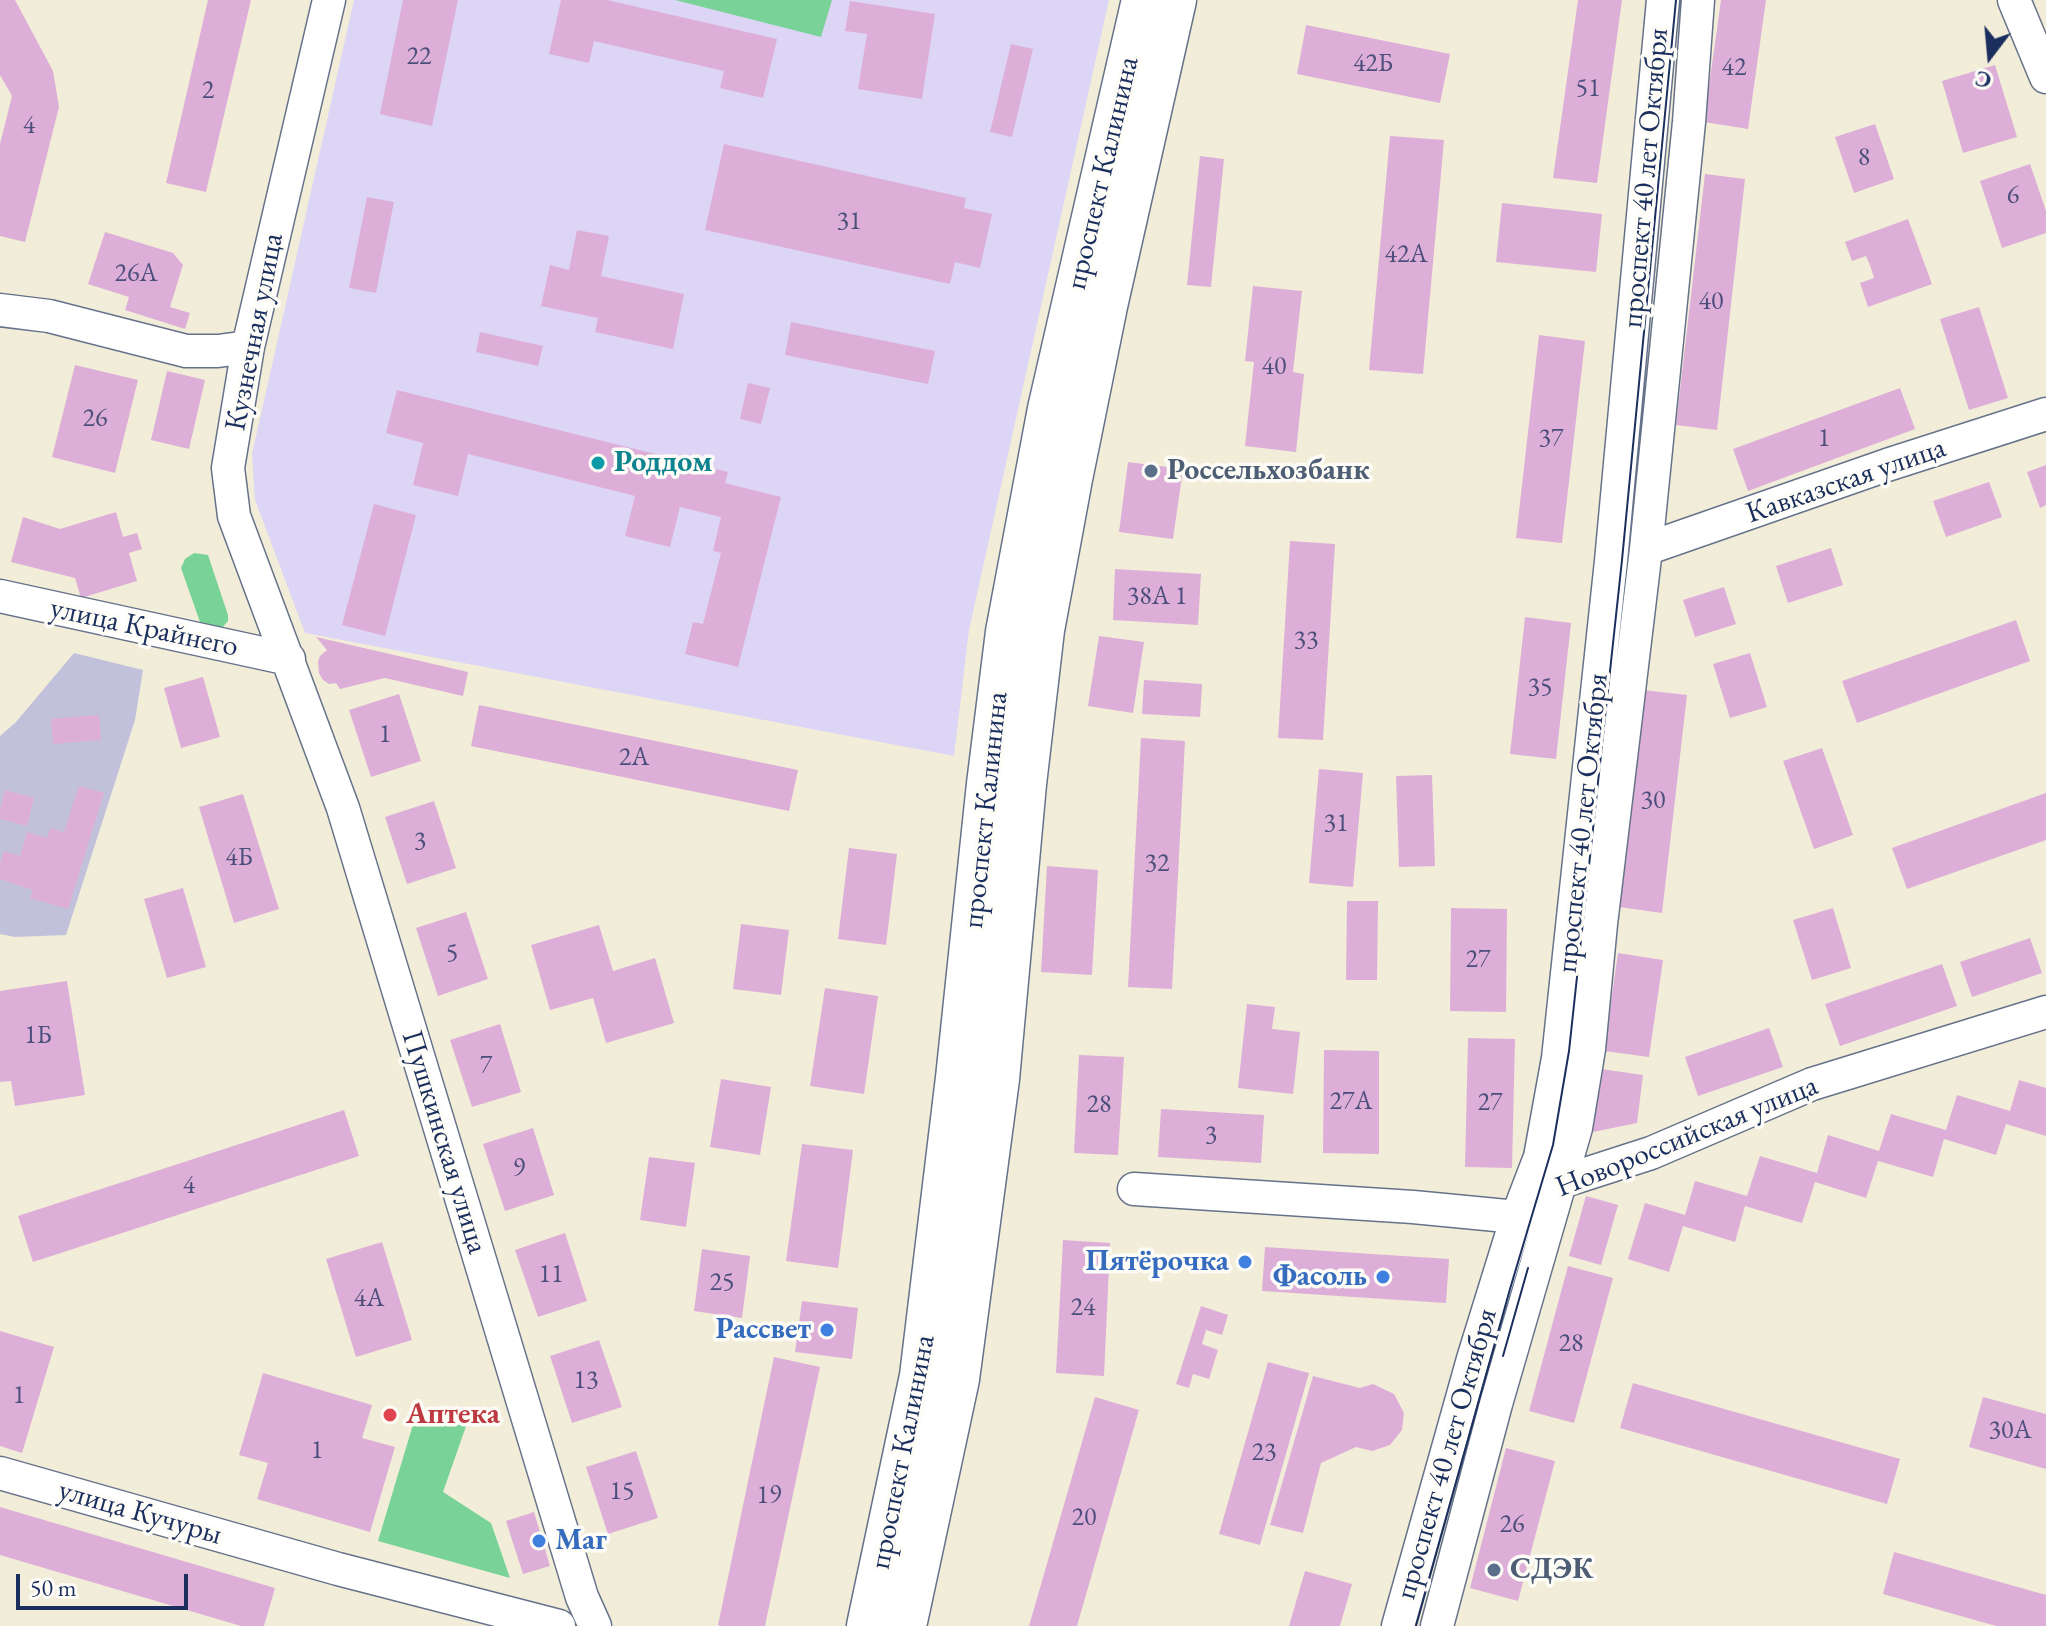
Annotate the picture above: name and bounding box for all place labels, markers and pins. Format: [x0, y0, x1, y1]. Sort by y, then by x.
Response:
place label: Роддом [614, 445, 712, 481]
place label: Россельхозбанк [1167, 453, 1370, 489]
marker: Роддом [589, 454, 607, 472]
marker: Россельхозбанк [1142, 462, 1160, 480]
place label: Пятёрочка [1085, 1244, 1229, 1280]
marker: Пятёрочка [1236, 1253, 1254, 1271]
place label: Фасоль [1273, 1259, 1367, 1295]
marker: Фасоль [1374, 1268, 1392, 1286]
place label: Рассвет [715, 1312, 811, 1348]
marker: Рассвет [818, 1321, 836, 1339]
place label: Аптека [406, 1397, 500, 1433]
marker: Аптека [381, 1406, 399, 1424]
place label: Маг [555, 1523, 607, 1559]
marker: Маг [530, 1532, 548, 1550]
place label: СДЭК [1510, 1552, 1593, 1588]
marker: СДЭК [1485, 1561, 1503, 1579]

